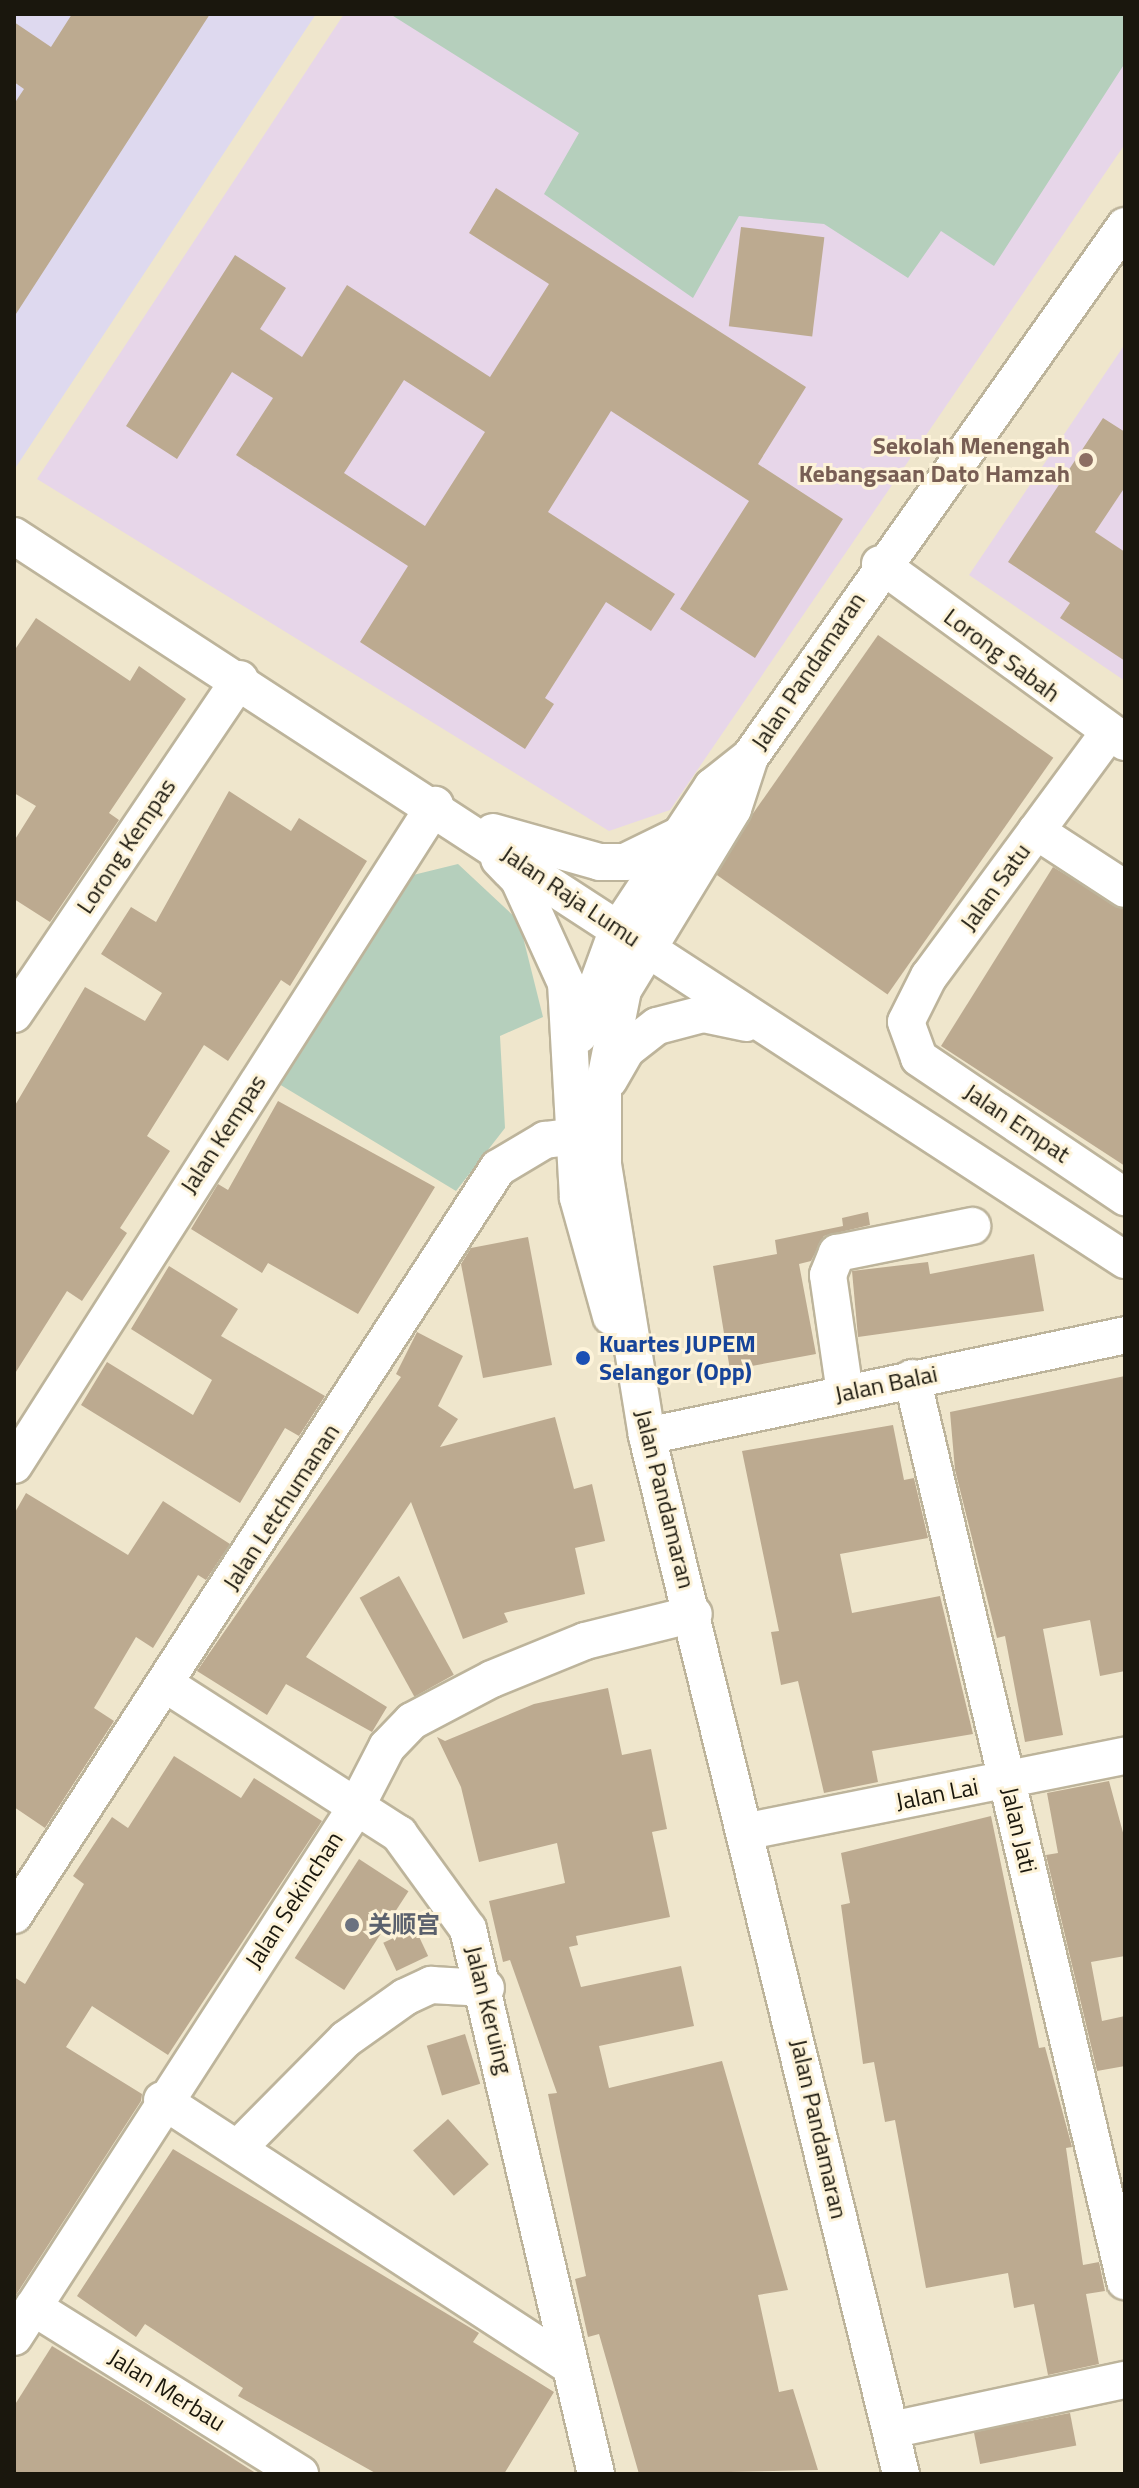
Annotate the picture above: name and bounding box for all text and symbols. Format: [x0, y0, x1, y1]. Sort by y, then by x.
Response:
place label: Sekolah Menengah Kebangsaan Dato Hamzah [799, 432, 1070, 488]
marker: Sekolah Menengah Kebangsaan Dato Hamzah [1077, 451, 1095, 469]
street label: Jalan Pandamaran [745, 587, 871, 755]
street label: Lorong Sabah [938, 602, 1066, 708]
street label: Lorong Kempas [70, 773, 182, 919]
street label: Jalan Satu [954, 838, 1036, 936]
street label: Jalan Raja Lumu [496, 839, 646, 953]
street label: Jalan Kempas [174, 1069, 272, 1199]
street label: Jalan Empat [959, 1077, 1075, 1169]
place label: Kuartes JUPEM Selangor (Opp) [599, 1330, 756, 1386]
marker: Kuartes JUPEM Selangor (Opp) [574, 1349, 592, 1367]
street label: Jalan Balai [832, 1359, 940, 1409]
street label: Jalan Pandamaran [629, 1406, 701, 1592]
street label: Jalan Letchumanan [216, 1418, 346, 1596]
street label: Jalan Lai [893, 1772, 981, 1816]
street label: Jalan Jati [995, 1784, 1043, 1876]
street label: Jalan Sekinchan [239, 1826, 349, 1974]
place label: 关顺宫 [368, 1911, 440, 1939]
marker: 关顺宫 [343, 1916, 361, 1934]
street label: Jalan Keruing [459, 1943, 519, 2077]
street label: Jalan Pandamaran [784, 2036, 854, 2222]
street label: Jalan Merbau [103, 2343, 231, 2437]

